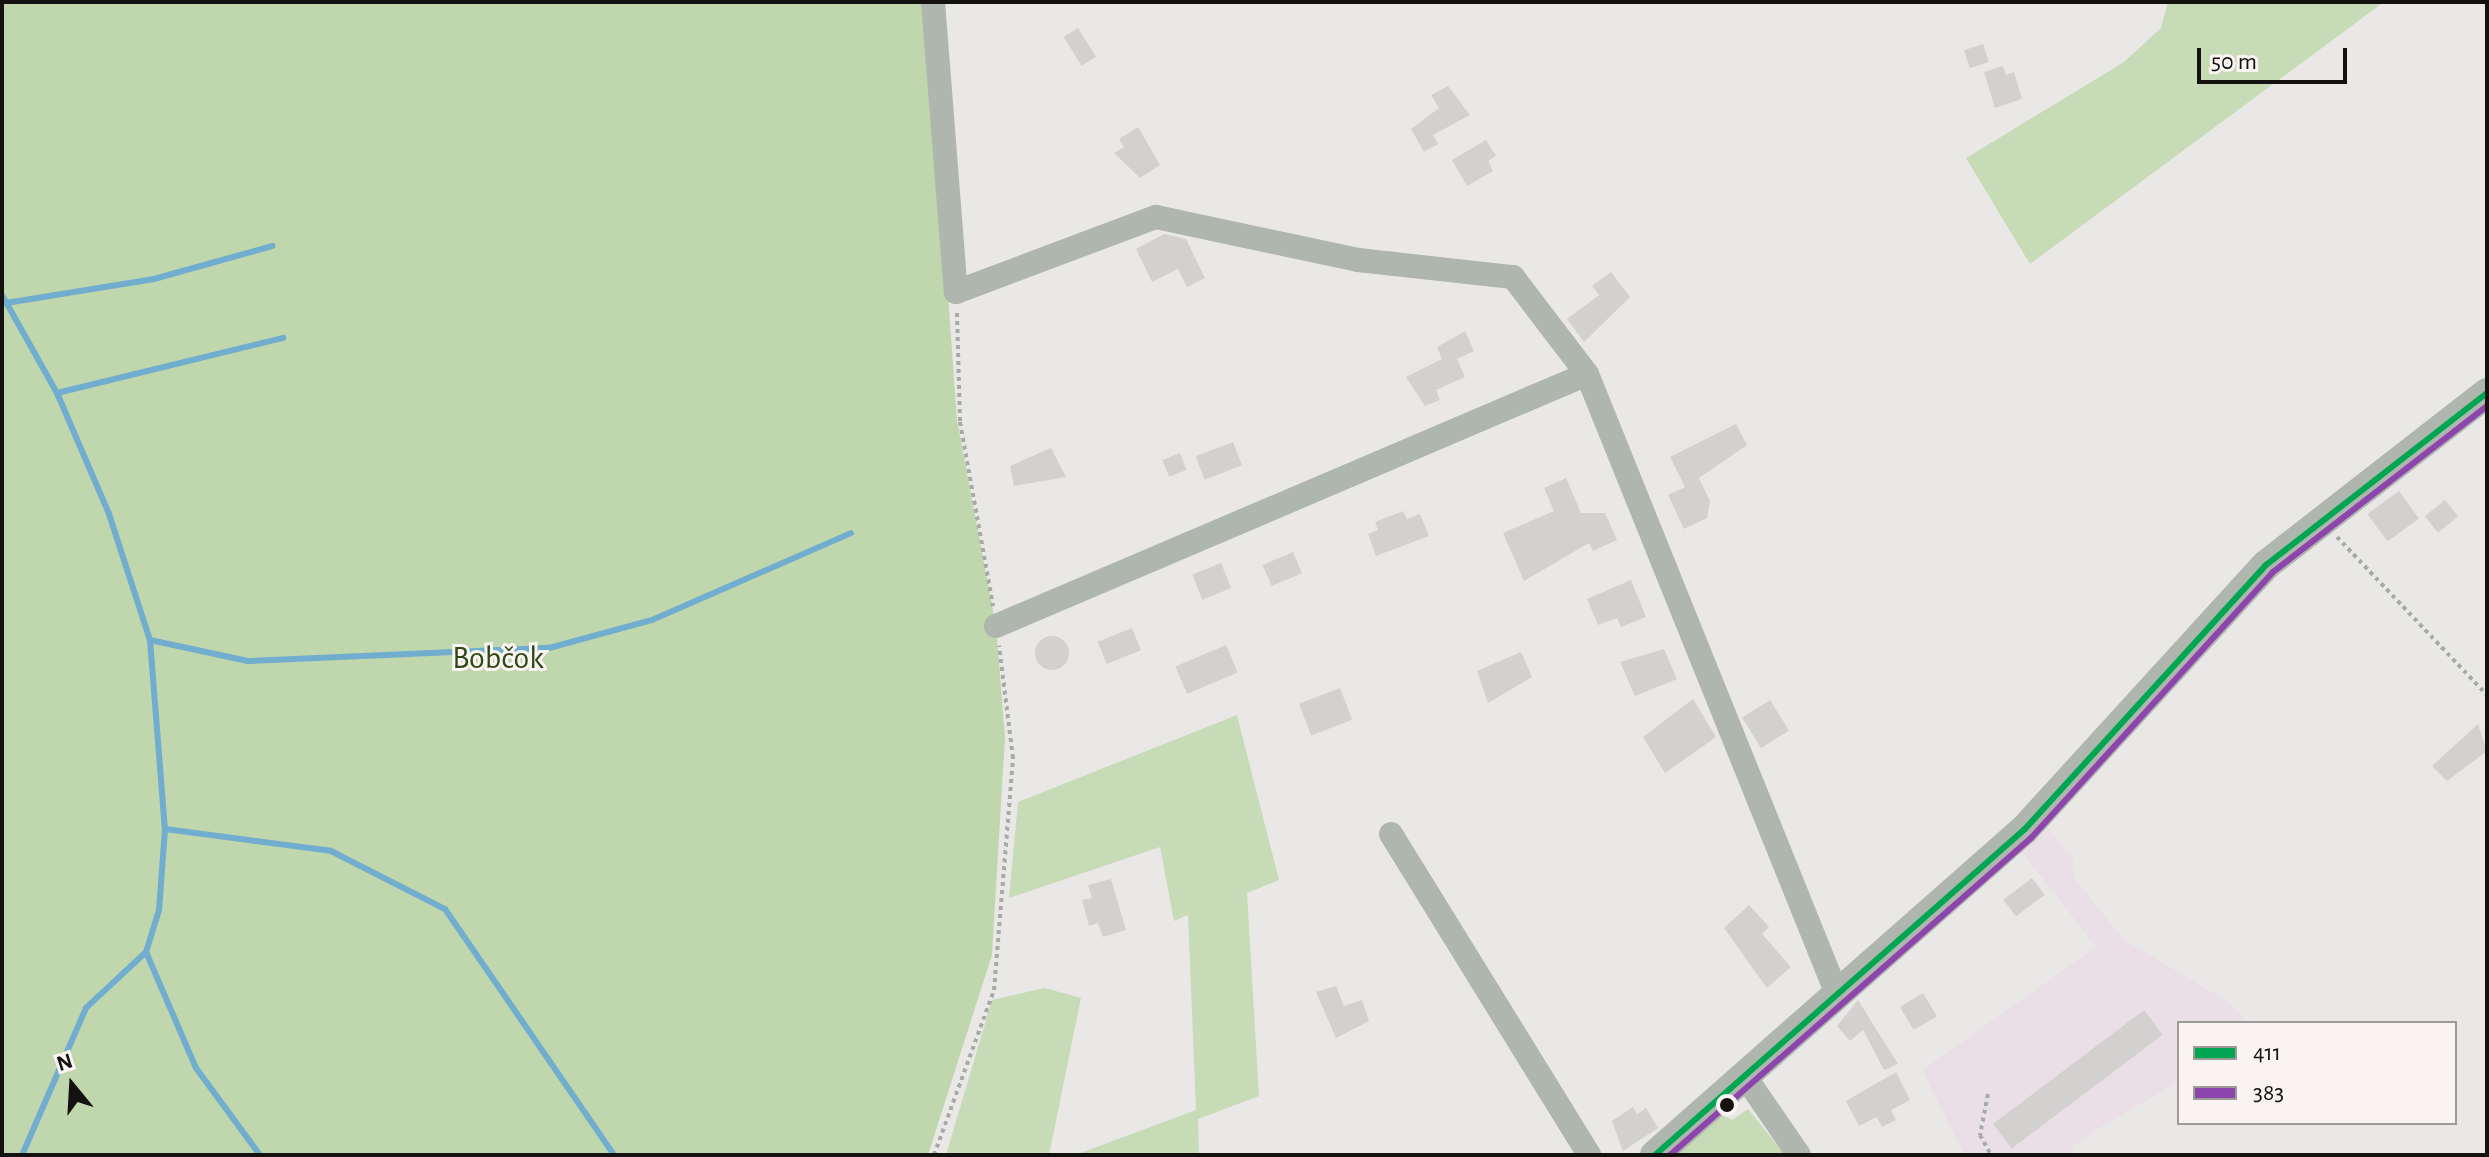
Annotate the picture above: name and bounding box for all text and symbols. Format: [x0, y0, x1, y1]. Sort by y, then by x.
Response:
scale bar [2201, 32, 2351, 82]
text: 50 m [2211, 50, 2257, 74]
park label: Bobčok [452, 639, 544, 677]
legend [2177, 1021, 2457, 1125]
text: 411 [2253, 1041, 2281, 1065]
north arrow [32, 1045, 112, 1125]
text: N [54, 1049, 75, 1075]
text: 383 [2253, 1081, 2284, 1105]
unlabelled marker [1719, 1097, 1735, 1113]

